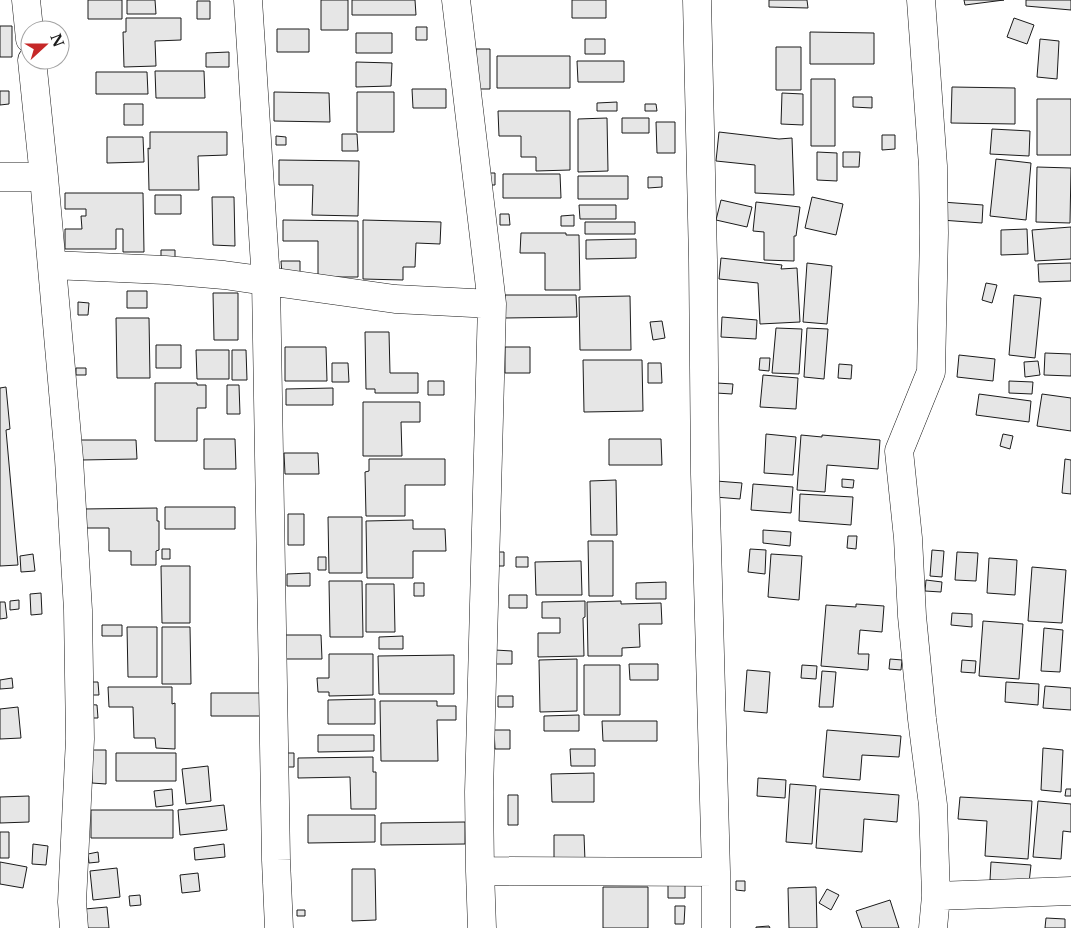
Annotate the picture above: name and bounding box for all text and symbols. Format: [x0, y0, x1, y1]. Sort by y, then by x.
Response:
north arrow [20, 20, 70, 70]
text: N [46, 31, 68, 50]

